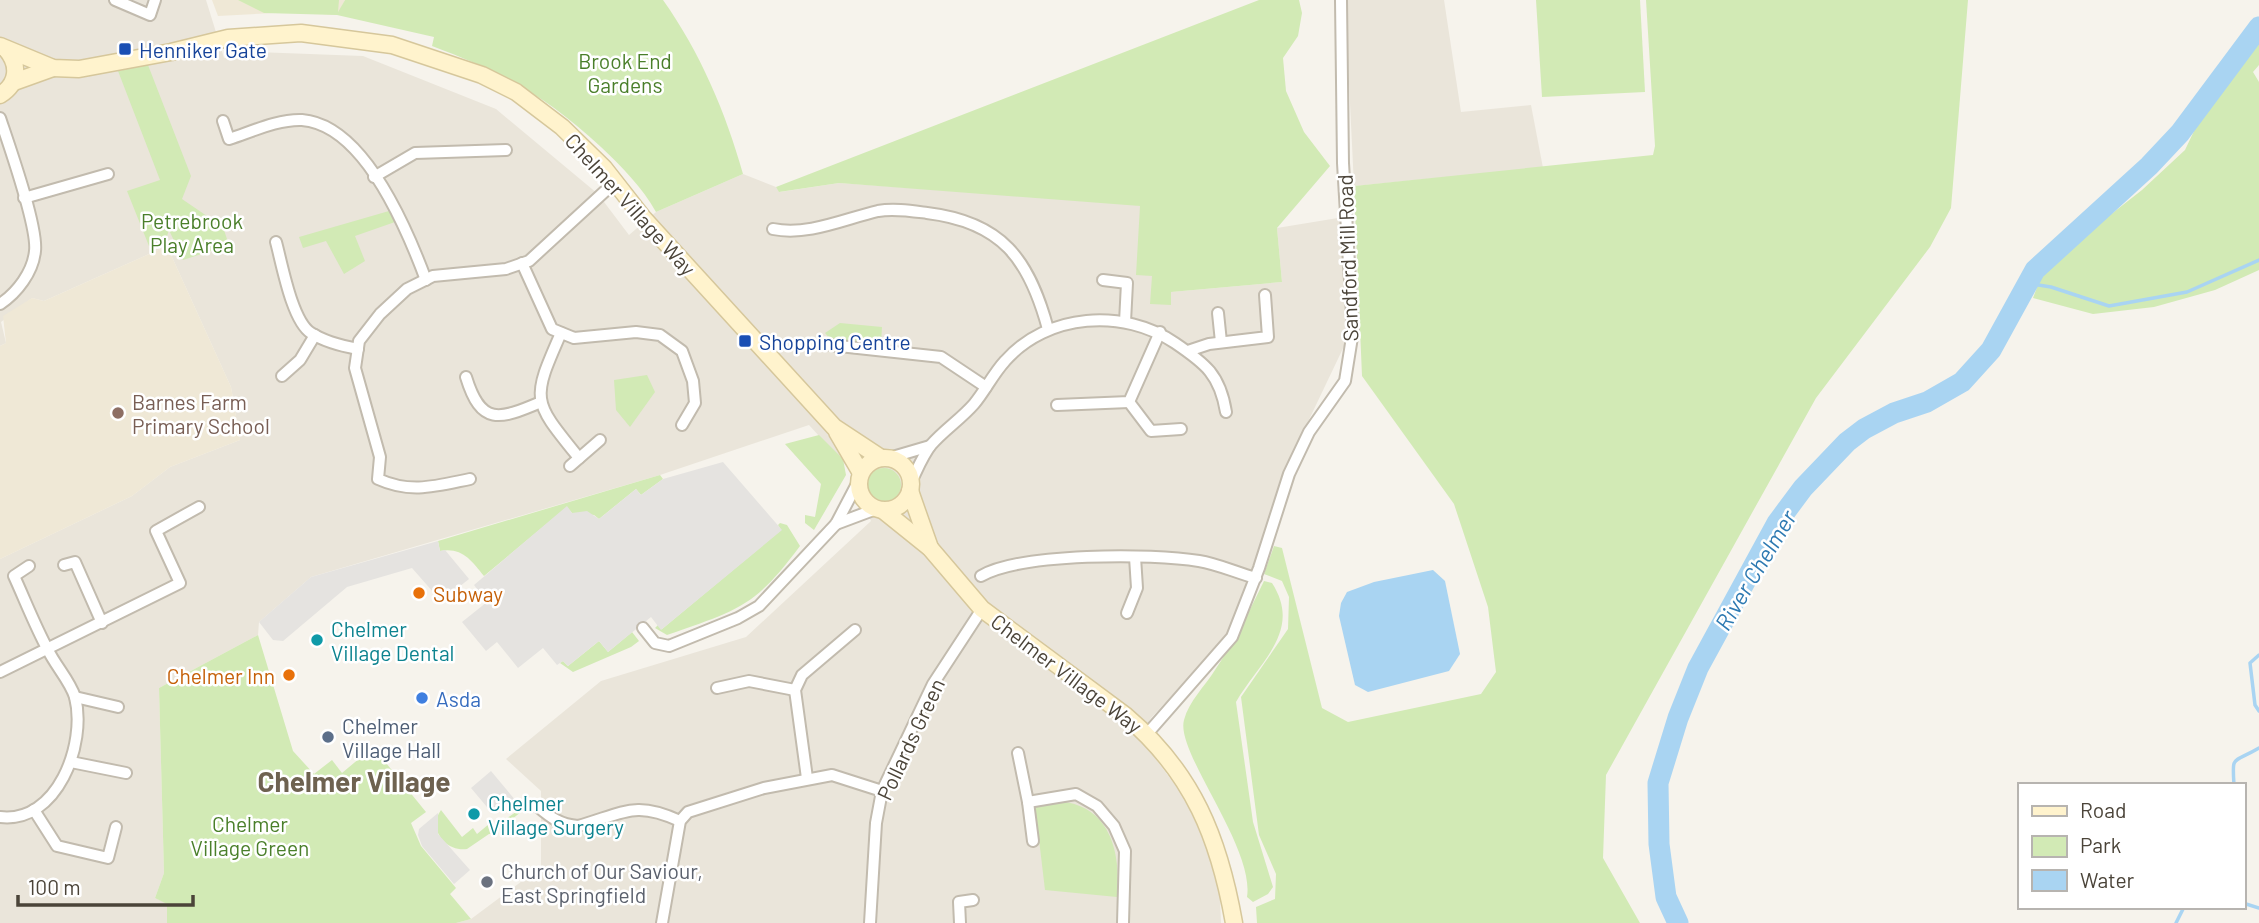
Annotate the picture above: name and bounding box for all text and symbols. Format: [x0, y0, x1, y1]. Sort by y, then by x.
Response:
place label: Henniker Gate [139, 37, 267, 62]
marker: Henniker Gate [117, 41, 133, 57]
park label: Brook End Gardens [578, 48, 672, 97]
street label: Chelmer Village Way [561, 128, 702, 280]
street label: Sandford Mill Road [1332, 174, 1362, 342]
park label: Petrebrook Play Area [141, 208, 243, 257]
place label: Shopping Centre [759, 329, 911, 354]
marker: Shopping Centre [737, 333, 753, 349]
place label: Barnes Farm Primary School [132, 389, 270, 438]
marker: Barnes Farm Primary School [110, 405, 126, 421]
water label: River Chelmer [1708, 504, 1802, 635]
place label: Subway [433, 581, 503, 606]
marker: Subway [411, 585, 427, 601]
street label: Chelmer Village Way [987, 608, 1148, 738]
place label: Chelmer Village Dental [331, 616, 454, 665]
marker: Chelmer Village Dental [309, 632, 325, 648]
place label: Chelmer Inn [167, 663, 275, 688]
marker: Chelmer Inn [281, 667, 297, 683]
street label: Pollards Green [871, 674, 949, 804]
place label: Asda [436, 686, 481, 711]
marker: Asda [414, 690, 430, 706]
place label: Chelmer Village Hall [342, 713, 441, 762]
marker: Chelmer Village Hall [320, 729, 336, 745]
district label: Chelmer Village [257, 764, 451, 798]
legend [2018, 783, 2245, 909]
place label: Chelmer Village Surgery [488, 790, 624, 839]
text: Road [2080, 797, 2126, 822]
marker: Chelmer Village Surgery [466, 806, 482, 822]
park label: Chelmer Village Green [191, 811, 309, 860]
text: Park [2080, 832, 2121, 857]
place label: Church of Our Saviour, East Springfield [501, 858, 703, 907]
scale bar [18, 864, 192, 908]
text: Water [2080, 867, 2135, 892]
text: 100 m [28, 874, 81, 899]
marker: Church of Our Saviour, East Springfield [479, 874, 495, 890]

